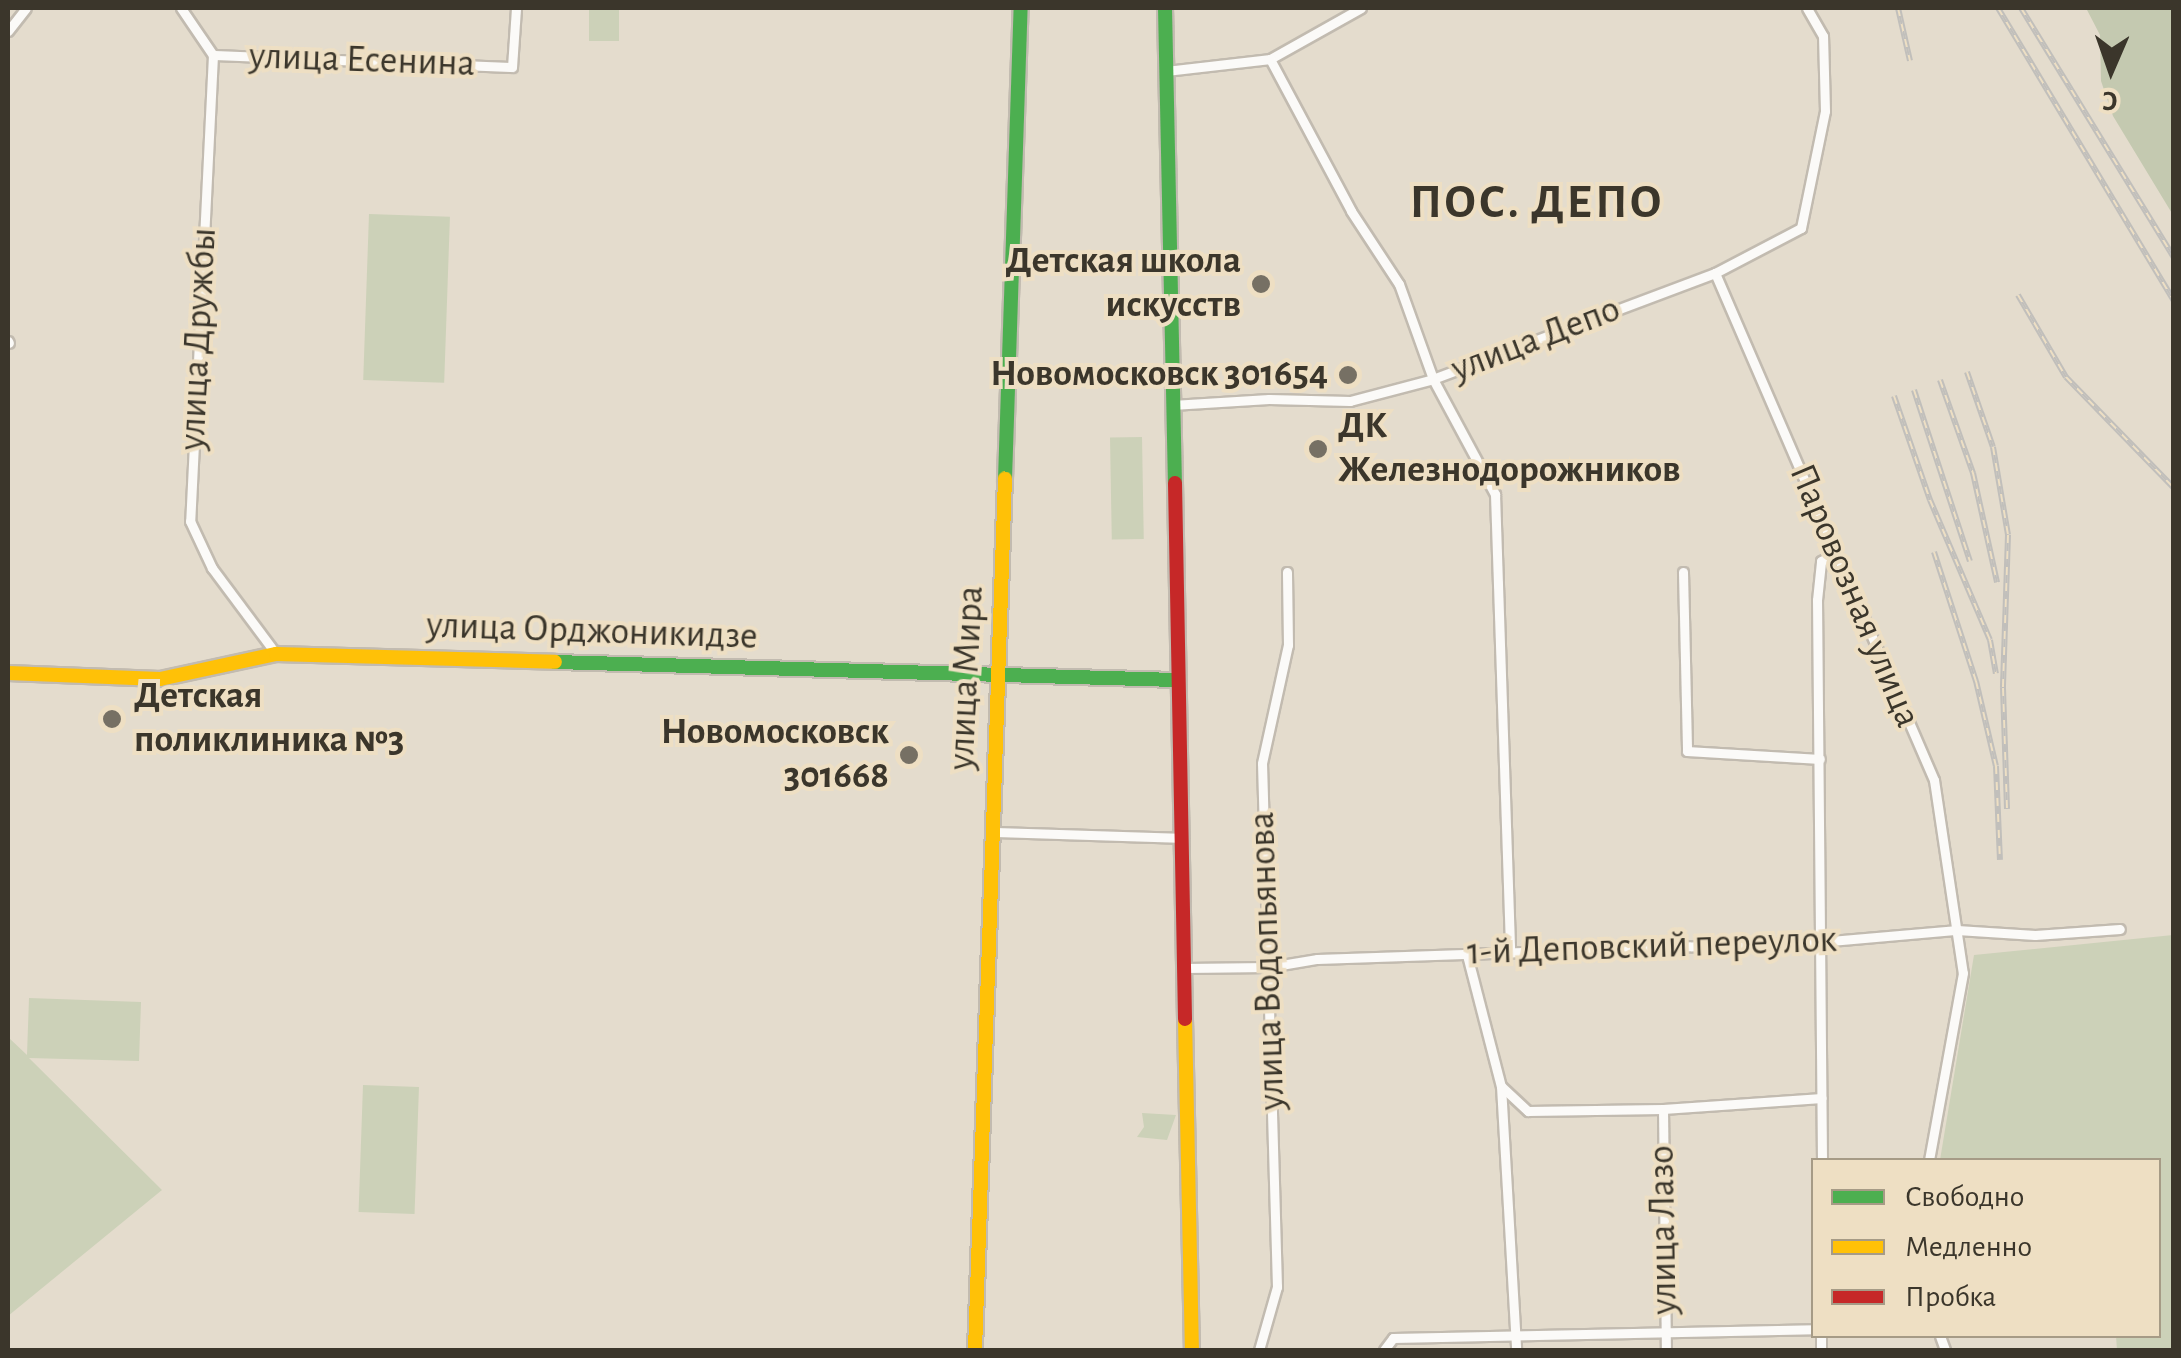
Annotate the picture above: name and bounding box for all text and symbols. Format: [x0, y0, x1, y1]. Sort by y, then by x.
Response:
north arrow [2061, 20, 2161, 120]
street label: улица Есенина [248, 34, 476, 88]
text: С [2102, 86, 2118, 114]
district label: ПОС. ДЕПО [1410, 175, 1664, 233]
street label: улица Дружбы [170, 226, 228, 452]
place label: Детская школа искусств [1006, 239, 1241, 328]
marker: Детская школа искусств [1250, 273, 1272, 295]
street label: улица Депо [1445, 287, 1627, 393]
place label: Новомосковск 301654 [990, 352, 1328, 398]
marker: Новомосковск 301654 [1337, 364, 1359, 386]
place label: ДК Железнодорожников [1338, 404, 1680, 494]
marker: ДК Железнодорожников [1307, 438, 1329, 460]
street label: Паровозная улица [1778, 457, 1930, 735]
street label: улица Мира [939, 585, 995, 771]
street label: улица Орджоникидзе [426, 603, 758, 661]
place label: Детская поликлиника №3 [134, 674, 404, 764]
marker: Детская поликлиника №3 [99, 706, 125, 732]
place label: Новомосковск 301668 [661, 710, 889, 799]
marker: Новомосковск 301668 [898, 744, 920, 766]
street label: улица Водопьянова [1240, 811, 1296, 1111]
street label: 1-й Деповский переулок [1466, 918, 1838, 976]
street label: улица Лазо [1640, 1145, 1688, 1315]
legend [1811, 1158, 2161, 1338]
text: Свободно [1905, 1182, 2024, 1212]
text: Медленно [1905, 1232, 2032, 1262]
text: Пробка [1905, 1282, 1996, 1312]

